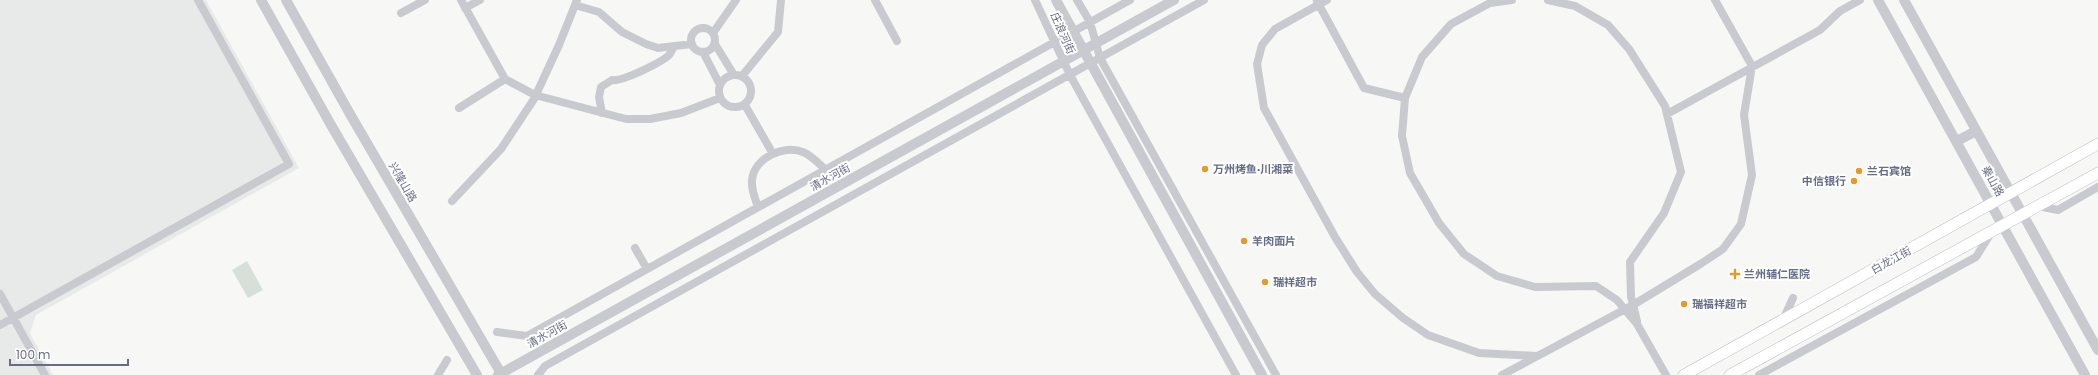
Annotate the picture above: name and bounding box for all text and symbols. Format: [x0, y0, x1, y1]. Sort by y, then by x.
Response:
street label: 庄浪河街 [1047, 10, 1079, 56]
street label: 兴隆山路 [385, 159, 421, 205]
street label: 清水河街 [807, 159, 853, 195]
place label: 万州烤鱼·川湘菜 [1213, 161, 1293, 177]
place label: 兰石宾馆 [1867, 163, 1911, 179]
street label: 秦山路 [1978, 163, 2008, 199]
marker: 万州烤鱼·川湘菜 [1200, 164, 1210, 174]
marker: 兰石宾馆 [1854, 166, 1864, 176]
place label: 中信银行 [1802, 173, 1846, 189]
marker: 中信银行 [1849, 176, 1859, 186]
place label: 羊肉面片 [1252, 233, 1296, 249]
marker: 羊肉面片 [1239, 236, 1249, 246]
street label: 白龙江街 [1868, 242, 1914, 278]
place label: 兰州辅仁医院 [1744, 266, 1810, 282]
marker: 兰州辅仁医院 [1729, 268, 1741, 280]
place label: 瑞祥超市 [1273, 274, 1317, 290]
marker: 瑞祥超市 [1260, 277, 1270, 287]
place label: 瑞福祥超市 [1692, 296, 1747, 312]
marker: 瑞福祥超市 [1679, 299, 1689, 309]
street label: 清水河街 [524, 316, 570, 352]
scale bar [10, 341, 128, 367]
text: 100 m [16, 346, 50, 363]

